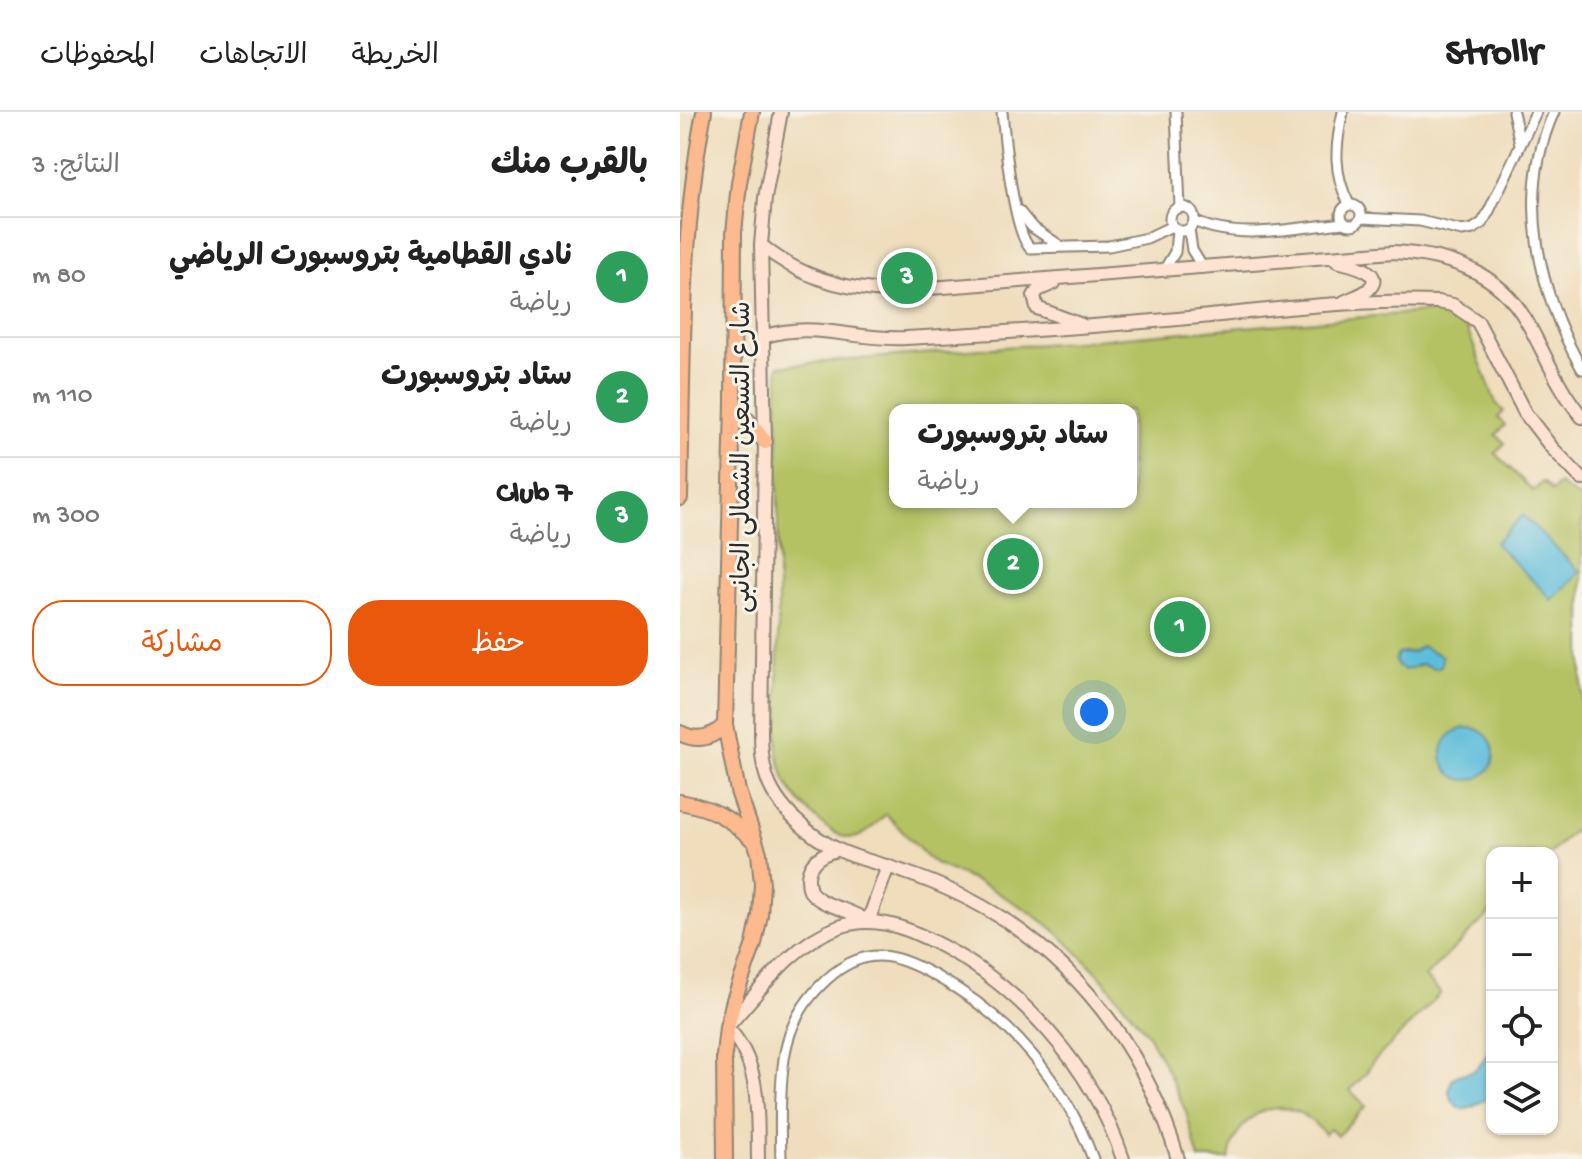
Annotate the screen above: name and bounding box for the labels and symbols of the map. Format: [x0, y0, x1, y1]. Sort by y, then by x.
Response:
pin: 3 [881, 248, 933, 308]
street label: شارع التسعين الشمالى الجانبى [729, 301, 760, 613]
pin: 2 [987, 534, 1039, 594]
pin: 1 [1154, 597, 1206, 657]
your location [1074, 692, 1114, 732]

